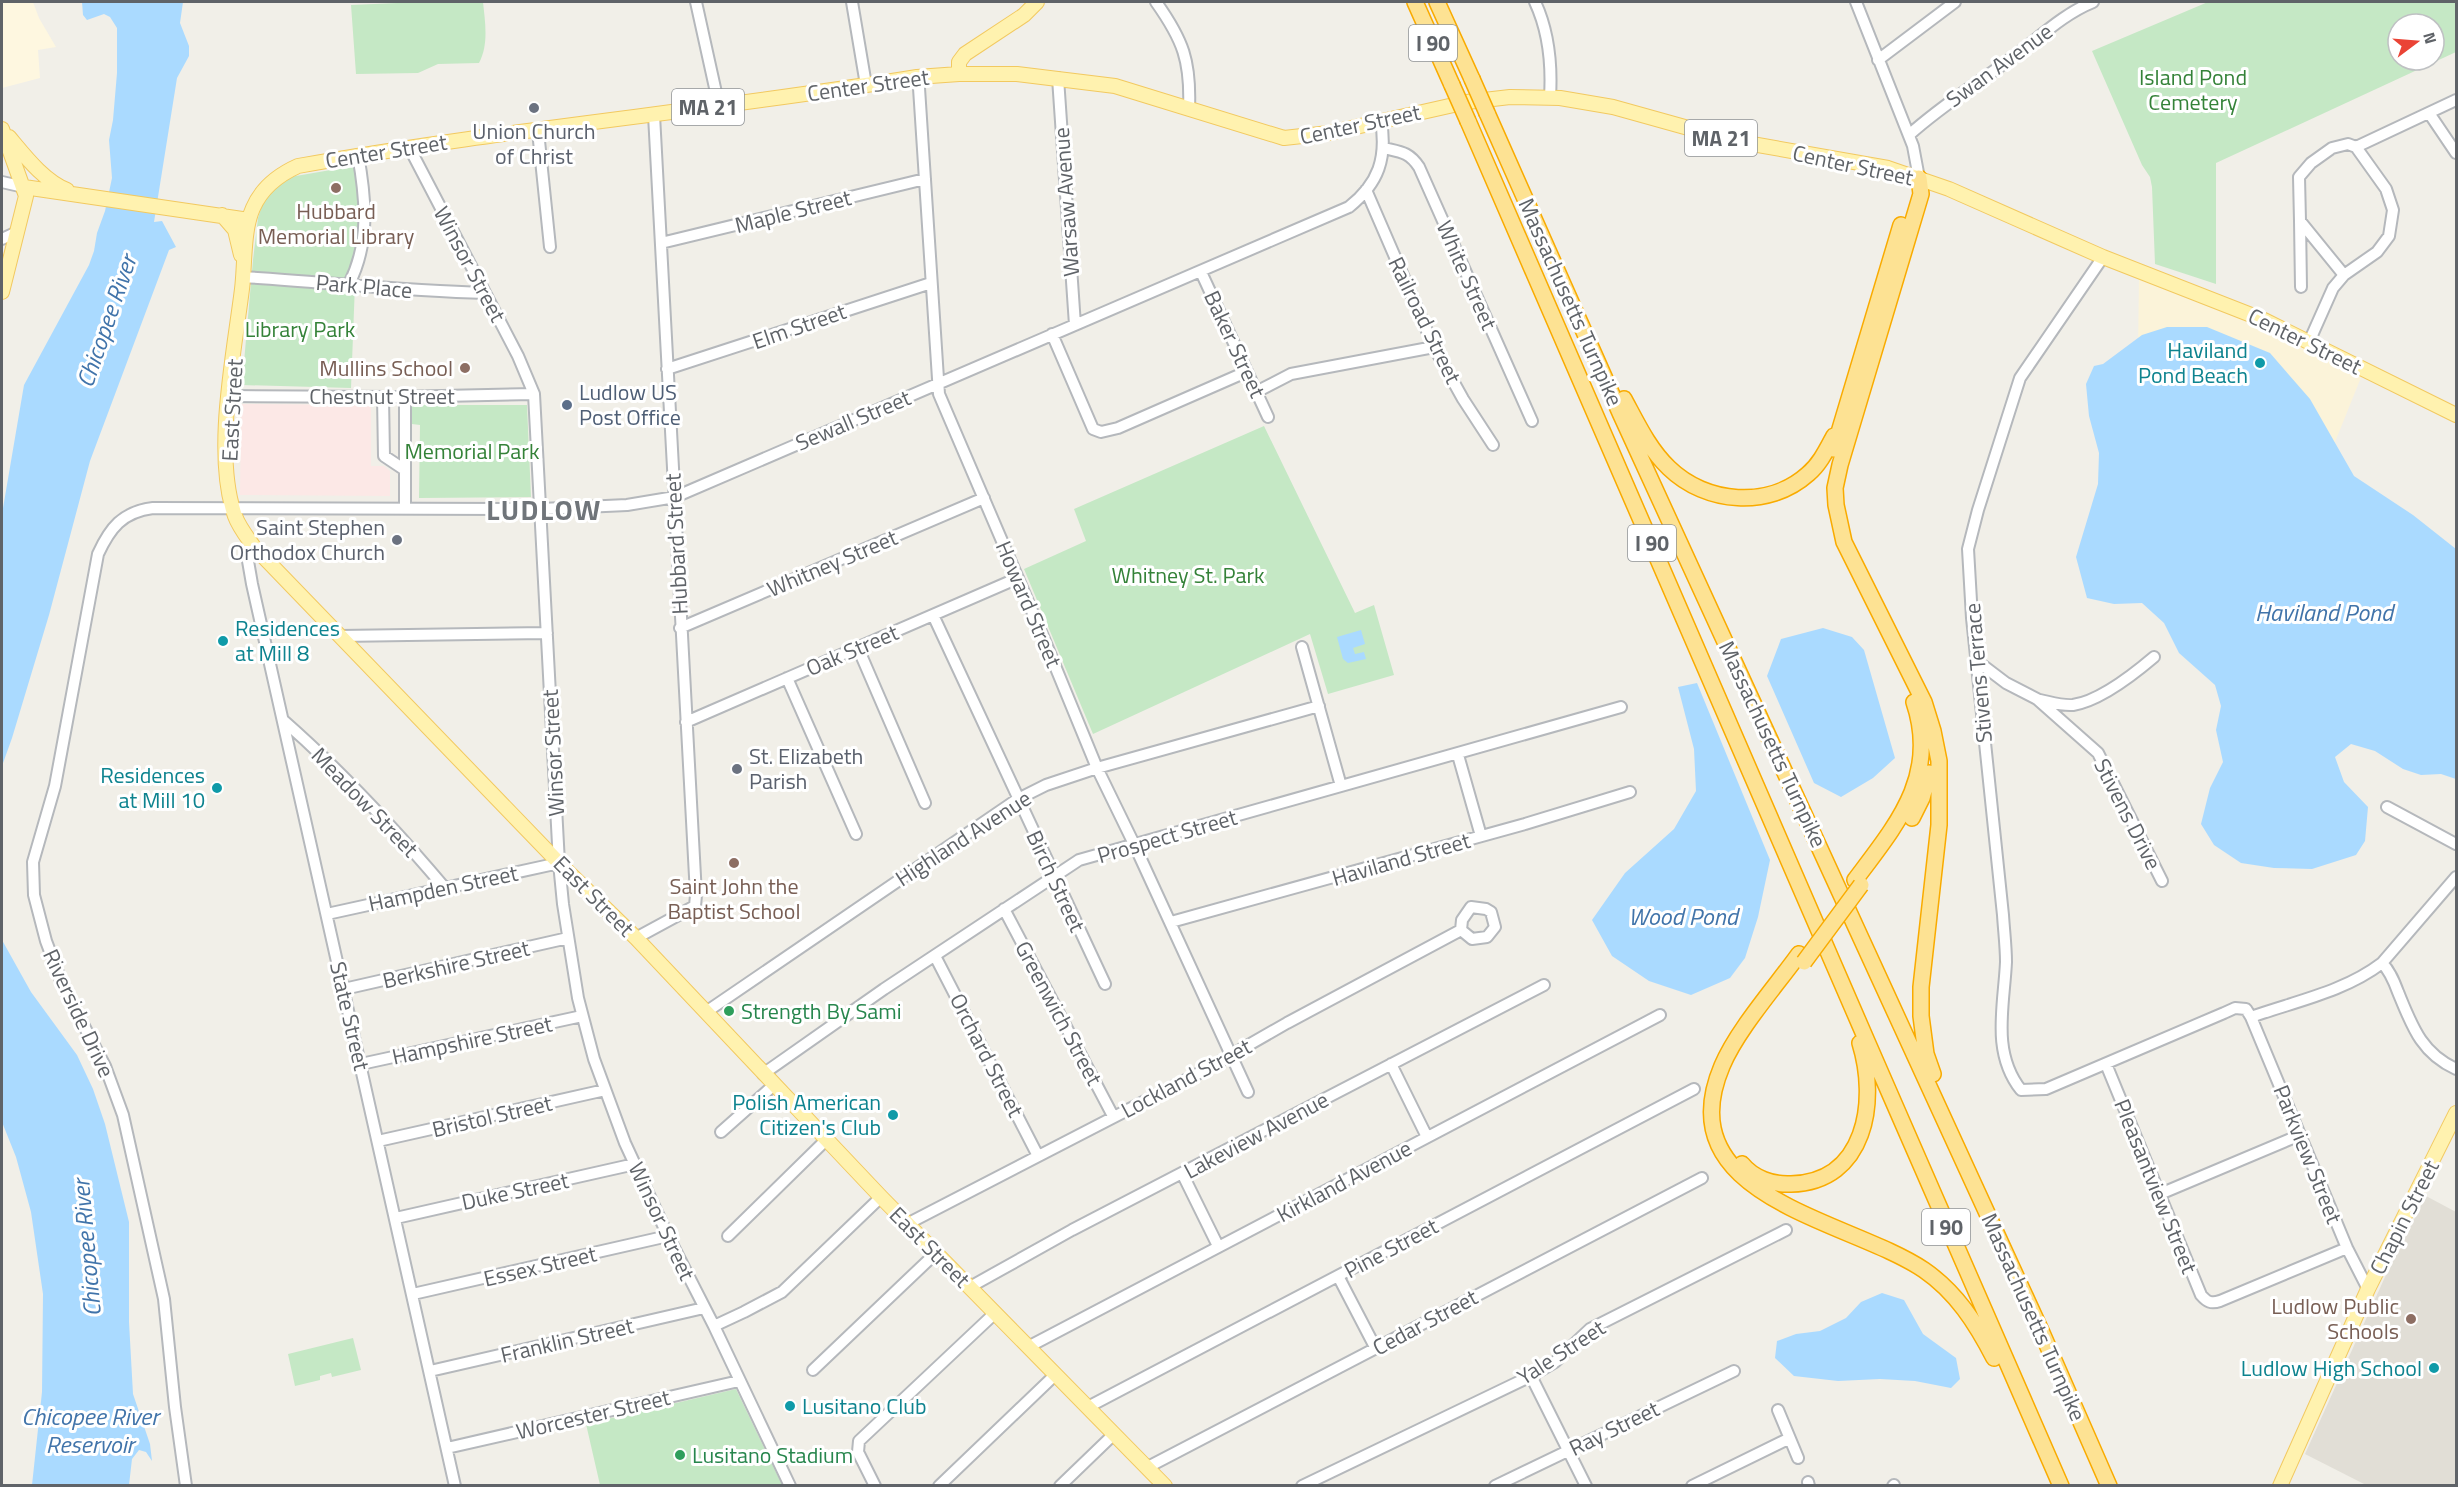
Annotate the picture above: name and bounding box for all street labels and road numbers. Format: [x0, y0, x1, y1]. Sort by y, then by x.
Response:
street label: Swan Avenue [1938, 15, 2060, 115]
road number: I 90 [1409, 25, 1457, 61]
street label: Center Street [805, 60, 931, 110]
road number: MA 21 [672, 89, 744, 125]
street label: Center Street [1297, 95, 1424, 153]
road number: MA 21 [1685, 120, 1757, 156]
street label: Center Street [323, 125, 449, 177]
street label: Warsaw Avenue [1044, 126, 1088, 278]
street label: Center Street [1790, 136, 1917, 194]
street label: Maple Street [731, 180, 855, 242]
street label: Massachusetts Turnpike [1510, 193, 1632, 411]
street label: Winsor Street [425, 200, 515, 328]
street label: White Street [1428, 215, 1506, 335]
street label: Railroad Street [1380, 251, 1471, 390]
street label: Park Place [314, 265, 414, 307]
street label: Baker Street [1195, 285, 1275, 404]
street label: Elm Street [748, 294, 851, 358]
street label: Center Street [2242, 299, 2368, 383]
street label: East Street [212, 358, 252, 462]
street label: Chestnut Street [309, 379, 455, 413]
street label: Sewall Street [790, 380, 916, 460]
street label: Hubbard Street [655, 472, 697, 615]
street label: Whitney Street [761, 520, 903, 606]
road number: I 90 [1628, 525, 1676, 561]
street label: Howard Street [987, 535, 1071, 673]
street label: Stivens Terrace [1955, 602, 2001, 744]
street label: Oak Street [800, 615, 904, 685]
street label: Massachusetts Turnpike [1710, 635, 1836, 853]
street label: Winsor Street [533, 688, 573, 817]
street label: Meadow Street [303, 739, 427, 865]
street label: Stivens Drive [2085, 752, 2171, 876]
street label: Highland Avenue [888, 781, 1038, 895]
street label: Prospect Street [1093, 800, 1241, 872]
street label: Haviland Street [1328, 823, 1474, 895]
street label: Birch Street [1018, 825, 1094, 938]
street label: East Street [546, 848, 643, 945]
street label: Hampden Street [365, 856, 521, 920]
street label: Berkshire Street [379, 931, 533, 997]
street label: Greenwich Street [1007, 935, 1112, 1092]
street label: Riverside Drive [34, 943, 124, 1083]
street label: State Street [321, 958, 379, 1074]
street label: Orchard Street [941, 987, 1033, 1123]
street label: Hampshire Street [389, 1006, 555, 1074]
street label: Lockland Street [1115, 1029, 1257, 1127]
street label: Parkview Street [2265, 1080, 2351, 1229]
street label: Lakeview Avenue [1178, 1083, 1334, 1187]
street label: Bristol Street [429, 1086, 556, 1146]
street label: Pleasantview Street [2105, 1094, 2207, 1279]
street label: Kirkland Avenue [1270, 1131, 1418, 1231]
street label: Chapin Street [2361, 1154, 2448, 1280]
street label: Winsor Street [620, 1156, 704, 1286]
street label: Duke Street [458, 1163, 572, 1219]
street label: East Street [882, 1199, 979, 1296]
street label: Massachusetts Turnpike [1973, 1208, 2095, 1426]
street label: Pine Street [1338, 1209, 1444, 1287]
road number: I 90 [1922, 1209, 1970, 1245]
street label: Essex Street [480, 1236, 600, 1296]
street label: Cedar Street [1366, 1280, 1484, 1364]
street label: Franklin Street [497, 1308, 637, 1372]
street label: Yale Street [1510, 1311, 1612, 1393]
street label: Worcester Street [513, 1380, 674, 1448]
street label: Ray Street [1563, 1391, 1665, 1464]

